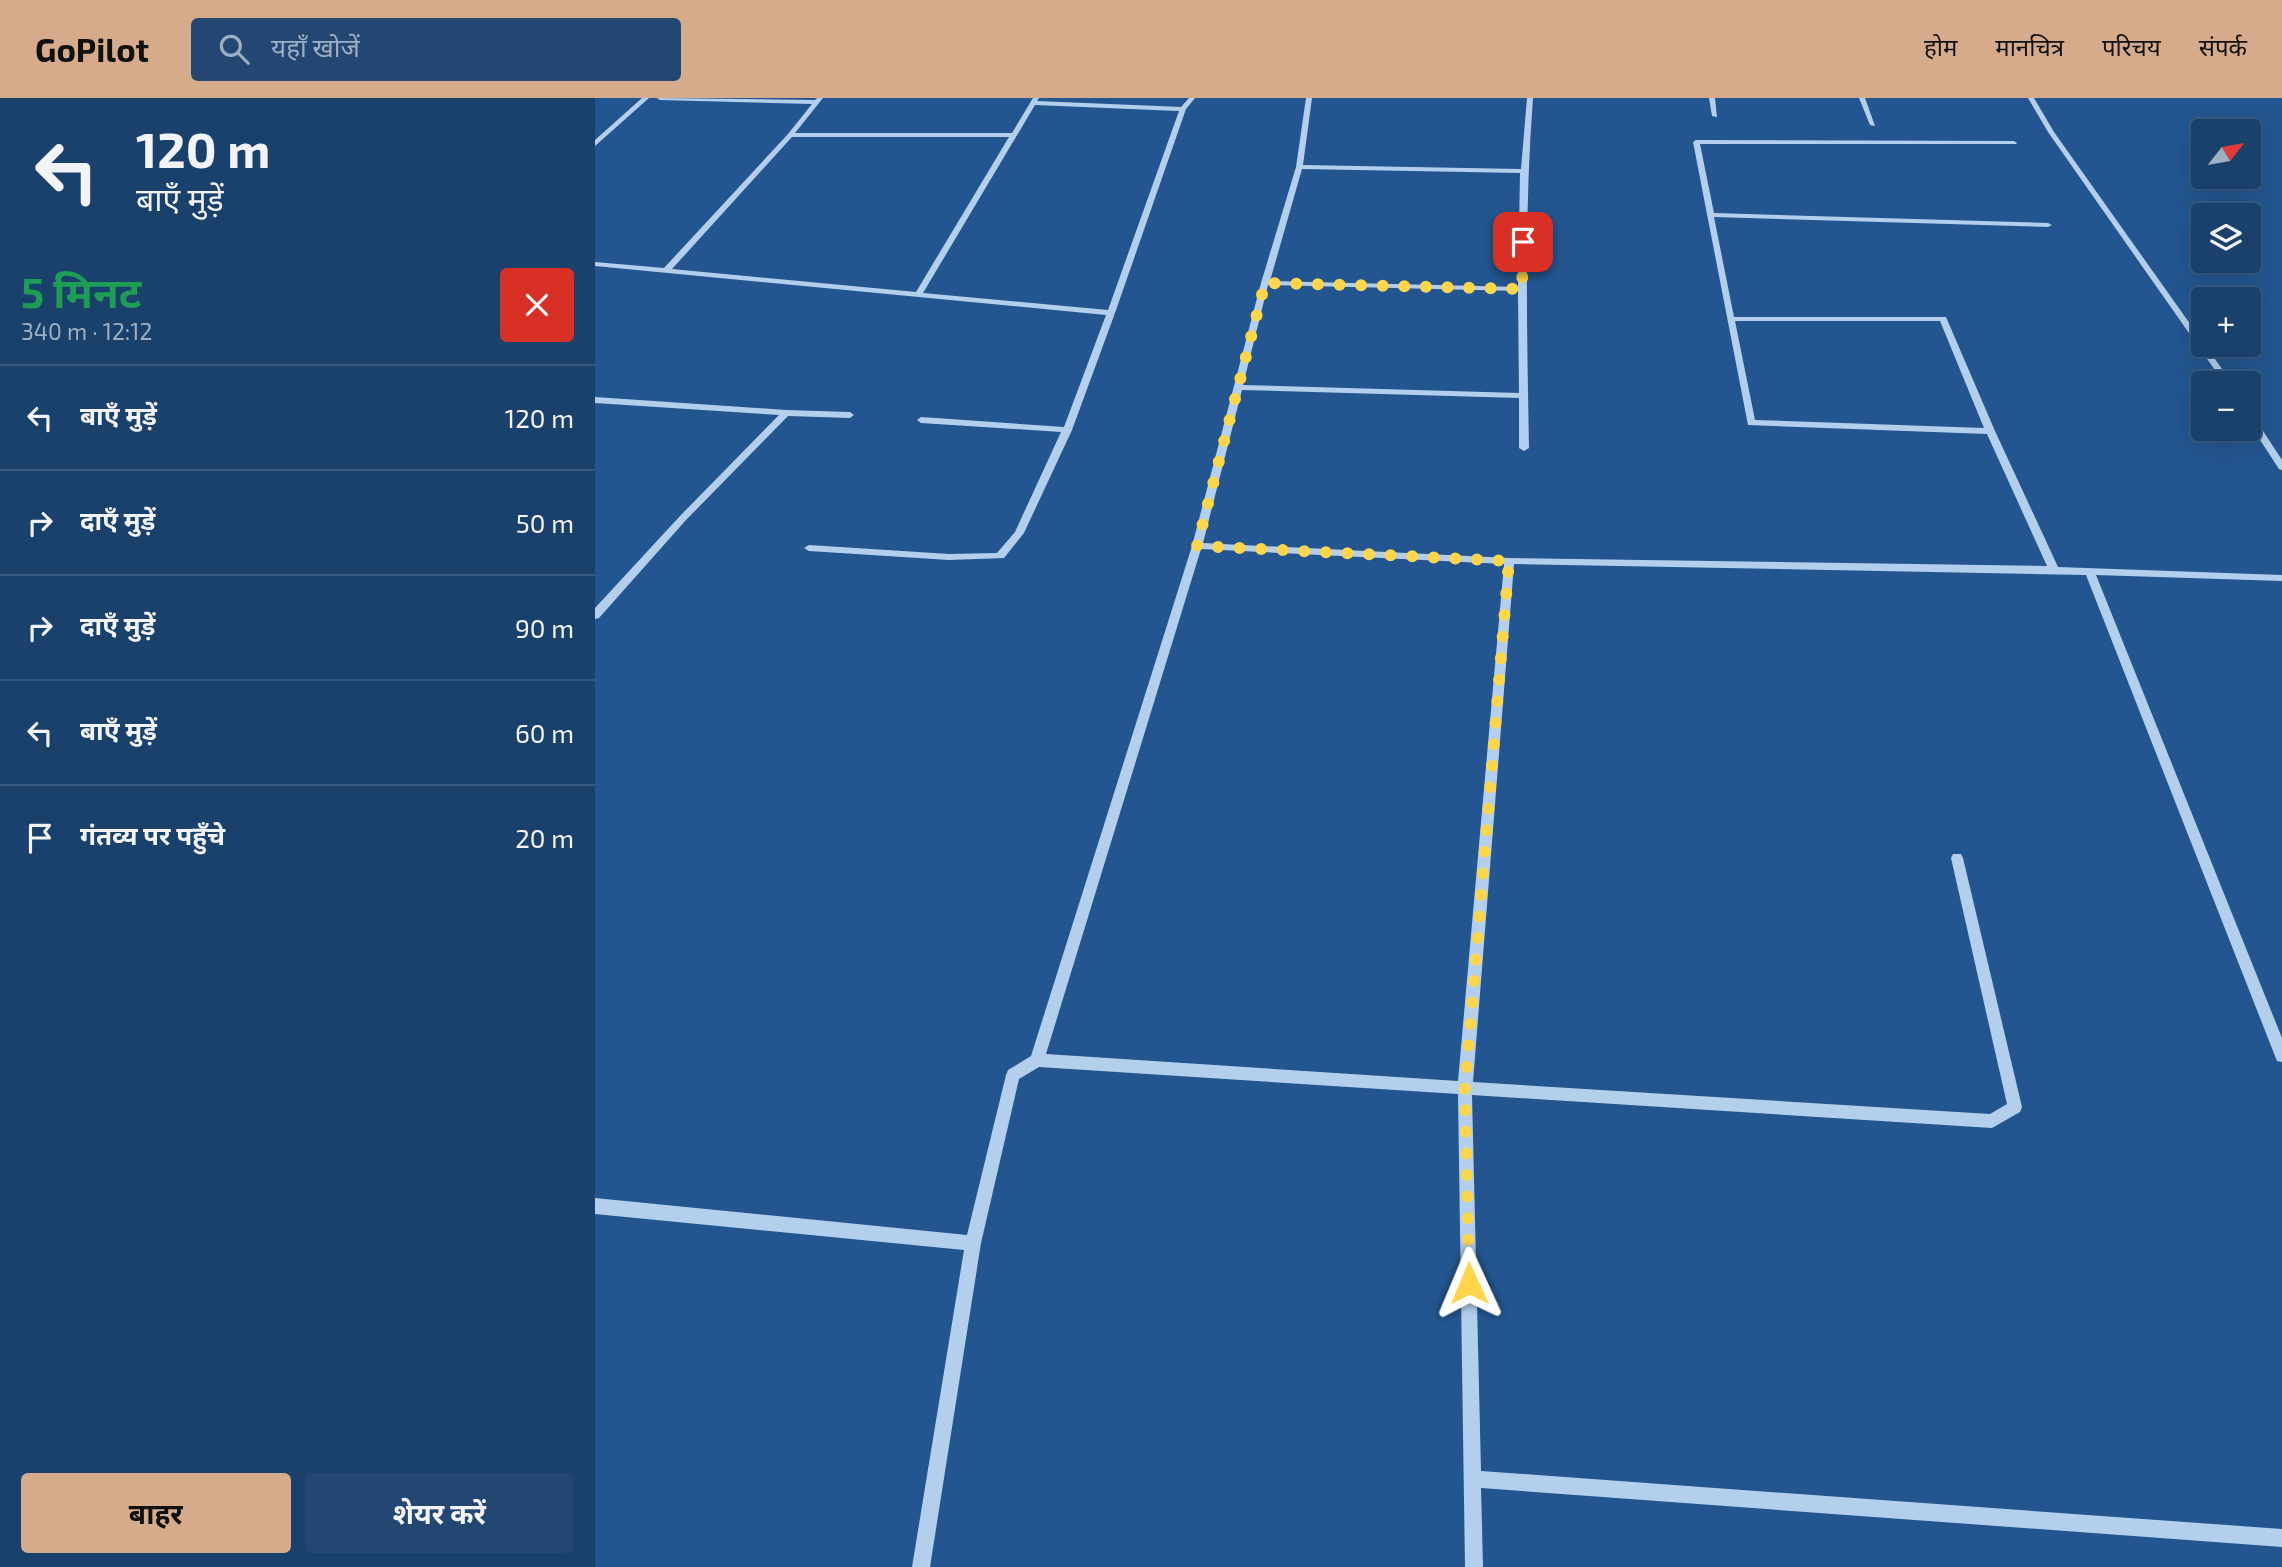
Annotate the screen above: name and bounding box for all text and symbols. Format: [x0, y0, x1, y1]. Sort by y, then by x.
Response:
search box [191, 18, 681, 81]
text: GoPilot [35, 29, 149, 69]
icon: search [215, 30, 253, 68]
text: यहाँ खोजें [271, 31, 360, 62]
text: होम [1924, 32, 1957, 61]
text: मानचित्र [1995, 32, 2064, 61]
text: परिचय [2102, 32, 2161, 61]
text: संपर्क [2199, 32, 2247, 61]
text: 120 m [136, 119, 270, 178]
north arrow [2191, 119, 2261, 189]
map controls [2191, 119, 2261, 441]
icon: left [21, 126, 112, 217]
text: बाएँ मुड़ें [136, 179, 224, 217]
button: layers [2191, 203, 2261, 273]
pin [1493, 212, 1553, 272]
icon: arrive [1504, 223, 1542, 261]
text: 5 मिनट [21, 266, 141, 316]
button: close [500, 268, 574, 342]
button: + [2191, 287, 2261, 357]
text: 340 m · 12:12 [21, 317, 152, 345]
button: − [2191, 371, 2261, 441]
icon: left [21, 399, 59, 437]
text: बाएँ मुड़ें [80, 399, 157, 430]
text: 120 m [505, 402, 574, 433]
icon: right [21, 504, 59, 542]
text: दाएँ मुड़ें [80, 504, 155, 535]
text: 50 m [516, 507, 574, 538]
icon: right [21, 609, 59, 647]
text: दाएँ मुड़ें [80, 609, 155, 640]
text: 90 m [515, 612, 574, 643]
icon: left [21, 714, 59, 752]
text: बाएँ मुड़ें [80, 714, 157, 745]
text: 60 m [515, 717, 574, 748]
icon: arrive [21, 819, 59, 857]
text: गंतव्य पर पहुँचे [80, 819, 225, 850]
text: 20 m [515, 822, 574, 853]
position arrow [1432, 1246, 1506, 1320]
button: बाहर [21, 1473, 291, 1553]
button: शेयर करें [305, 1473, 574, 1553]

